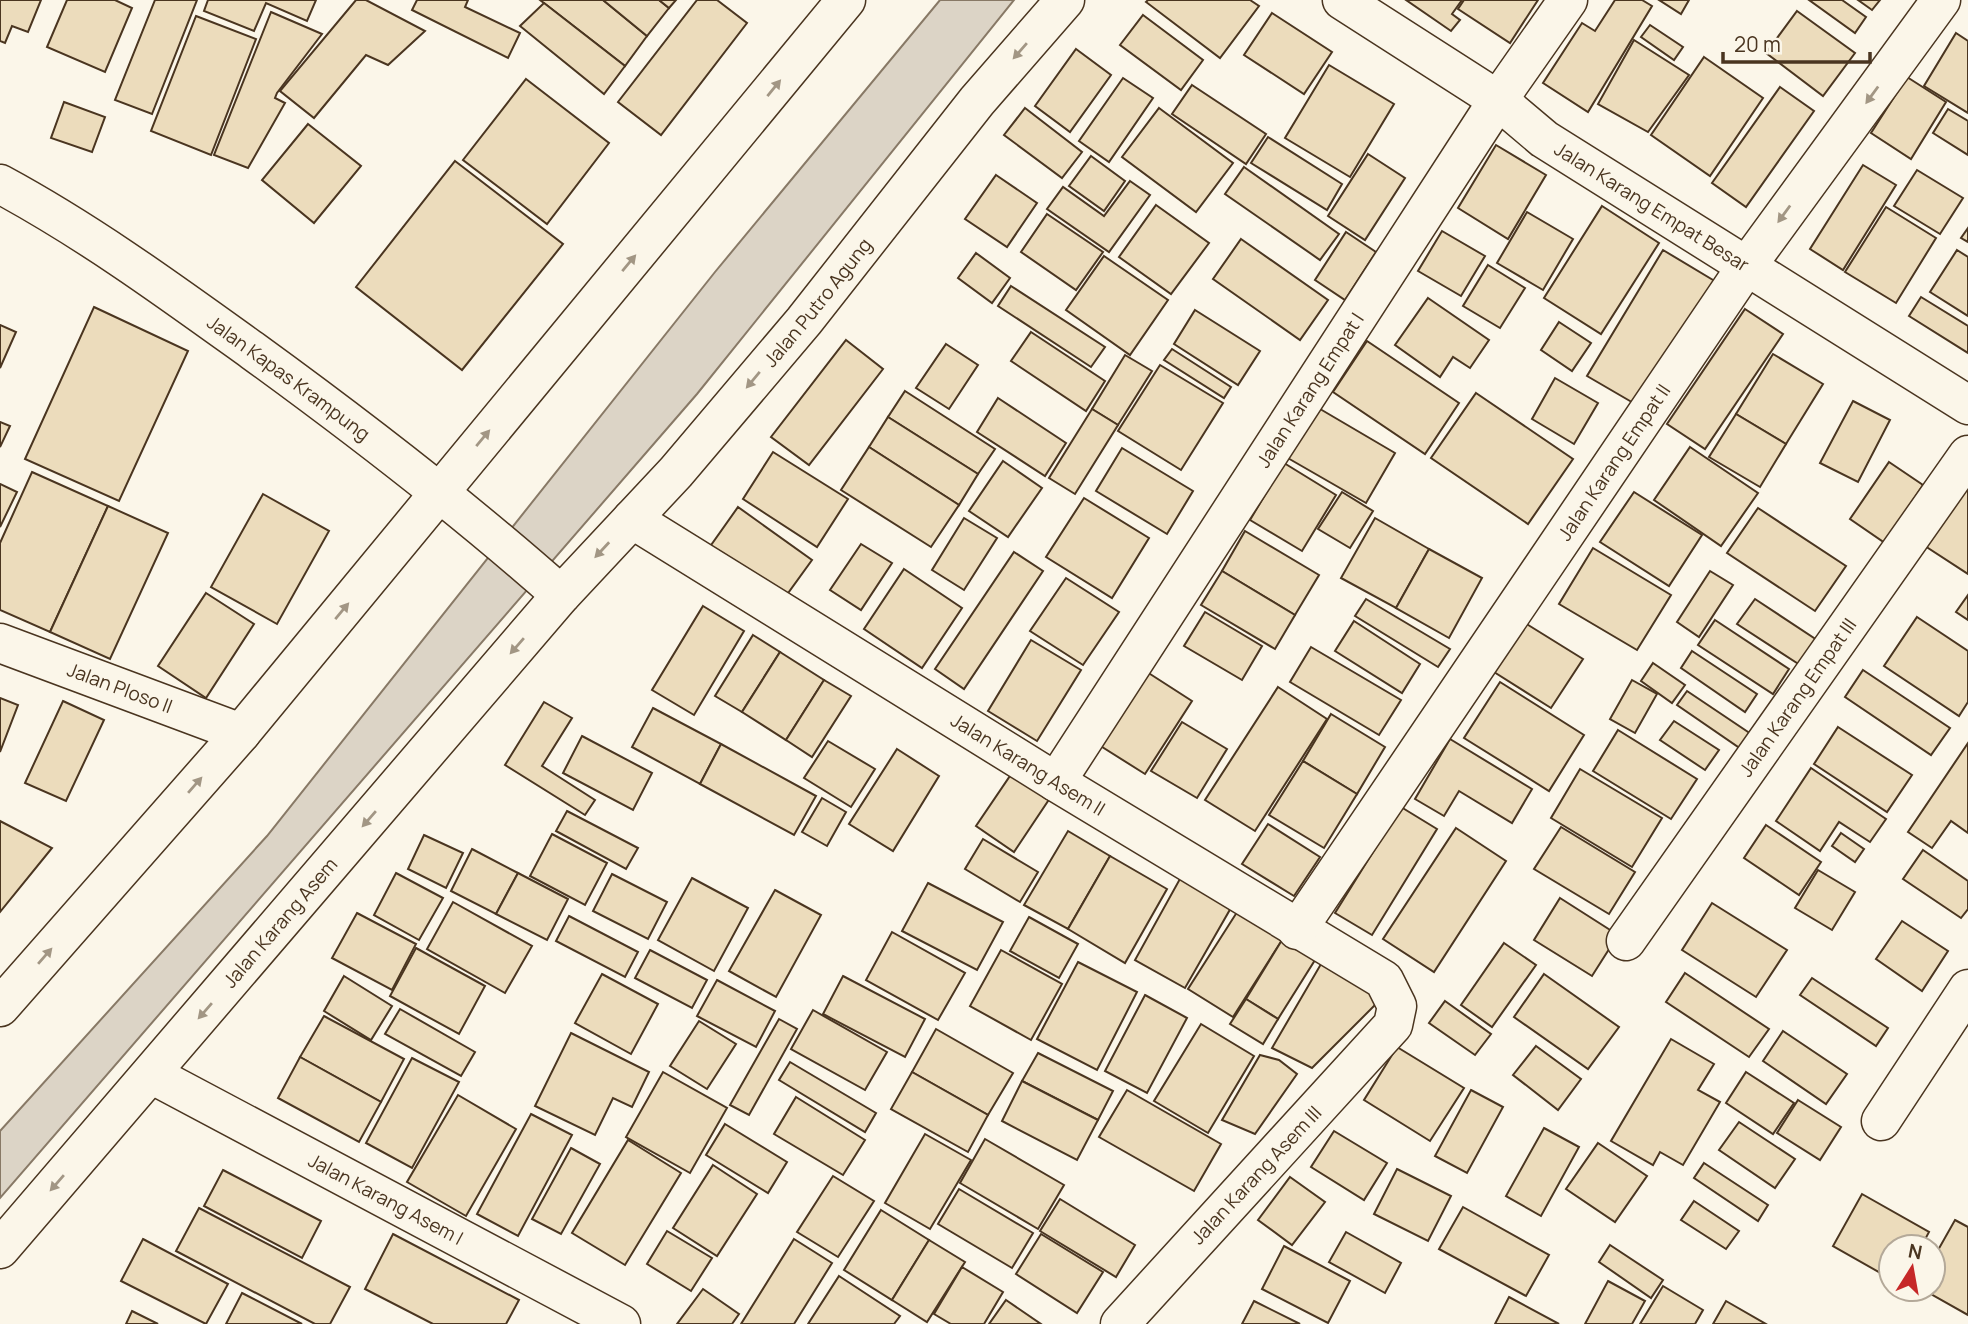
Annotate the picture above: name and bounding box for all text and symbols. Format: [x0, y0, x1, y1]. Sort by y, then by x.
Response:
scale bar [1723, 21, 1870, 65]
text: 20 m [1734, 30, 1781, 58]
one-way arrow [1013, 43, 1028, 60]
one-way arrow [766, 79, 782, 97]
one-way arrow [1865, 85, 1879, 104]
street label: Jalan Karang Empat Besar [1550, 136, 1754, 278]
one-way arrow [1778, 205, 1792, 223]
street label: Jalan Putro Agung [758, 232, 878, 372]
one-way arrow [621, 255, 636, 272]
street label: Jalan Karang Empat I [1250, 308, 1370, 472]
street label: Jalan Kapas Krampung [202, 309, 376, 447]
one-way arrow [746, 371, 761, 389]
street label: Jalan Karang Empat II [1552, 379, 1676, 546]
one-way arrow [476, 430, 491, 448]
one-way arrow [595, 541, 611, 558]
one-way arrow [334, 602, 349, 620]
street label: Jalan Karang Empat III [1733, 613, 1862, 782]
one-way arrow [510, 638, 525, 655]
street label: Jalan Ploso II [64, 656, 176, 719]
street label: Jalan Karang Asem II [946, 707, 1110, 822]
one-way arrow [187, 776, 203, 794]
one-way arrow [362, 811, 377, 828]
street label: Jalan Karang Asem [217, 852, 343, 993]
one-way arrow [37, 947, 53, 965]
one-way arrow [197, 1002, 213, 1020]
street label: Jalan Karang Asem III [1185, 1100, 1327, 1250]
street label: Jalan Karang Asem I [304, 1147, 468, 1251]
one-way arrow [50, 1175, 65, 1192]
north arrow [1877, 1233, 1947, 1303]
text: N [1906, 1237, 1924, 1265]

